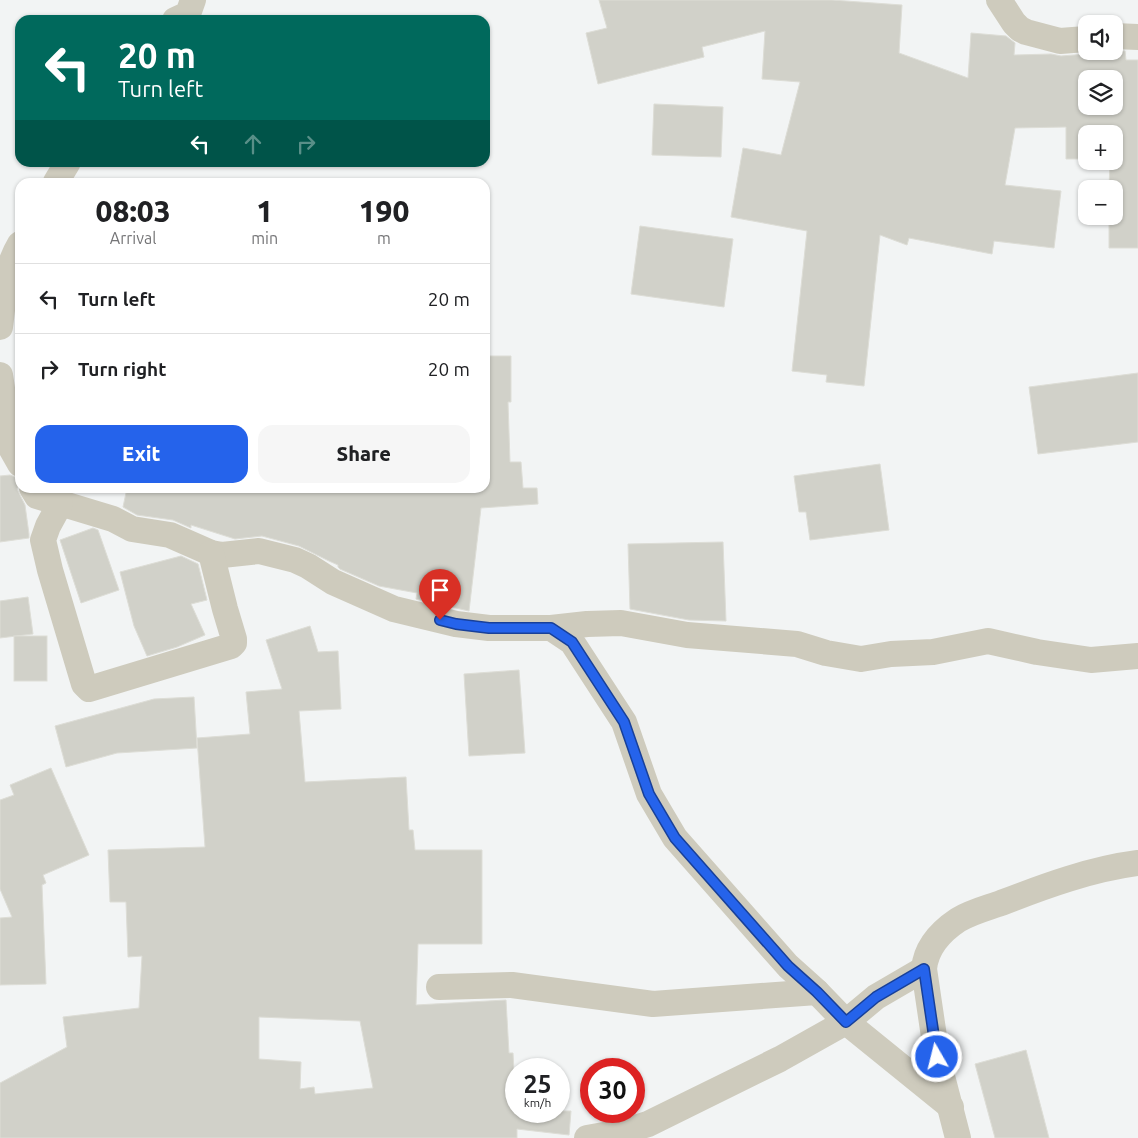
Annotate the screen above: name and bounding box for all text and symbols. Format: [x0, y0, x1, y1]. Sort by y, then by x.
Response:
map controls [1078, 15, 1123, 225]
button: sound [1078, 15, 1123, 60]
icon: left [35, 35, 100, 100]
text: 20 m [118, 35, 196, 75]
button: layers [1078, 70, 1123, 115]
text: Turn left [118, 76, 203, 101]
button: + [1078, 125, 1123, 170]
icon: left [186, 130, 214, 158]
icon: ahead [239, 130, 267, 158]
icon: right [292, 130, 320, 158]
button: − [1078, 180, 1123, 225]
text: 08:03 [96, 194, 171, 228]
text: 1 [256, 194, 273, 228]
text: 190 [359, 194, 409, 228]
text: Arrival [110, 229, 156, 247]
text: min [251, 229, 278, 247]
text: m [377, 229, 391, 247]
icon: left [35, 285, 63, 313]
text: Turn left [78, 288, 156, 310]
text: 20 m [428, 288, 470, 310]
icon: right [35, 355, 63, 383]
text: Turn right [78, 358, 166, 380]
text: 20 m [428, 358, 470, 380]
button: Exit [35, 425, 248, 483]
button: Share [258, 425, 470, 483]
pin [419, 569, 461, 620]
icon: arrive [426, 576, 454, 604]
position arrow [910, 1030, 962, 1082]
speed limit sign: 30 [580, 1058, 645, 1123]
text: 25 [523, 1070, 552, 1098]
text: km/h [524, 1096, 551, 1109]

